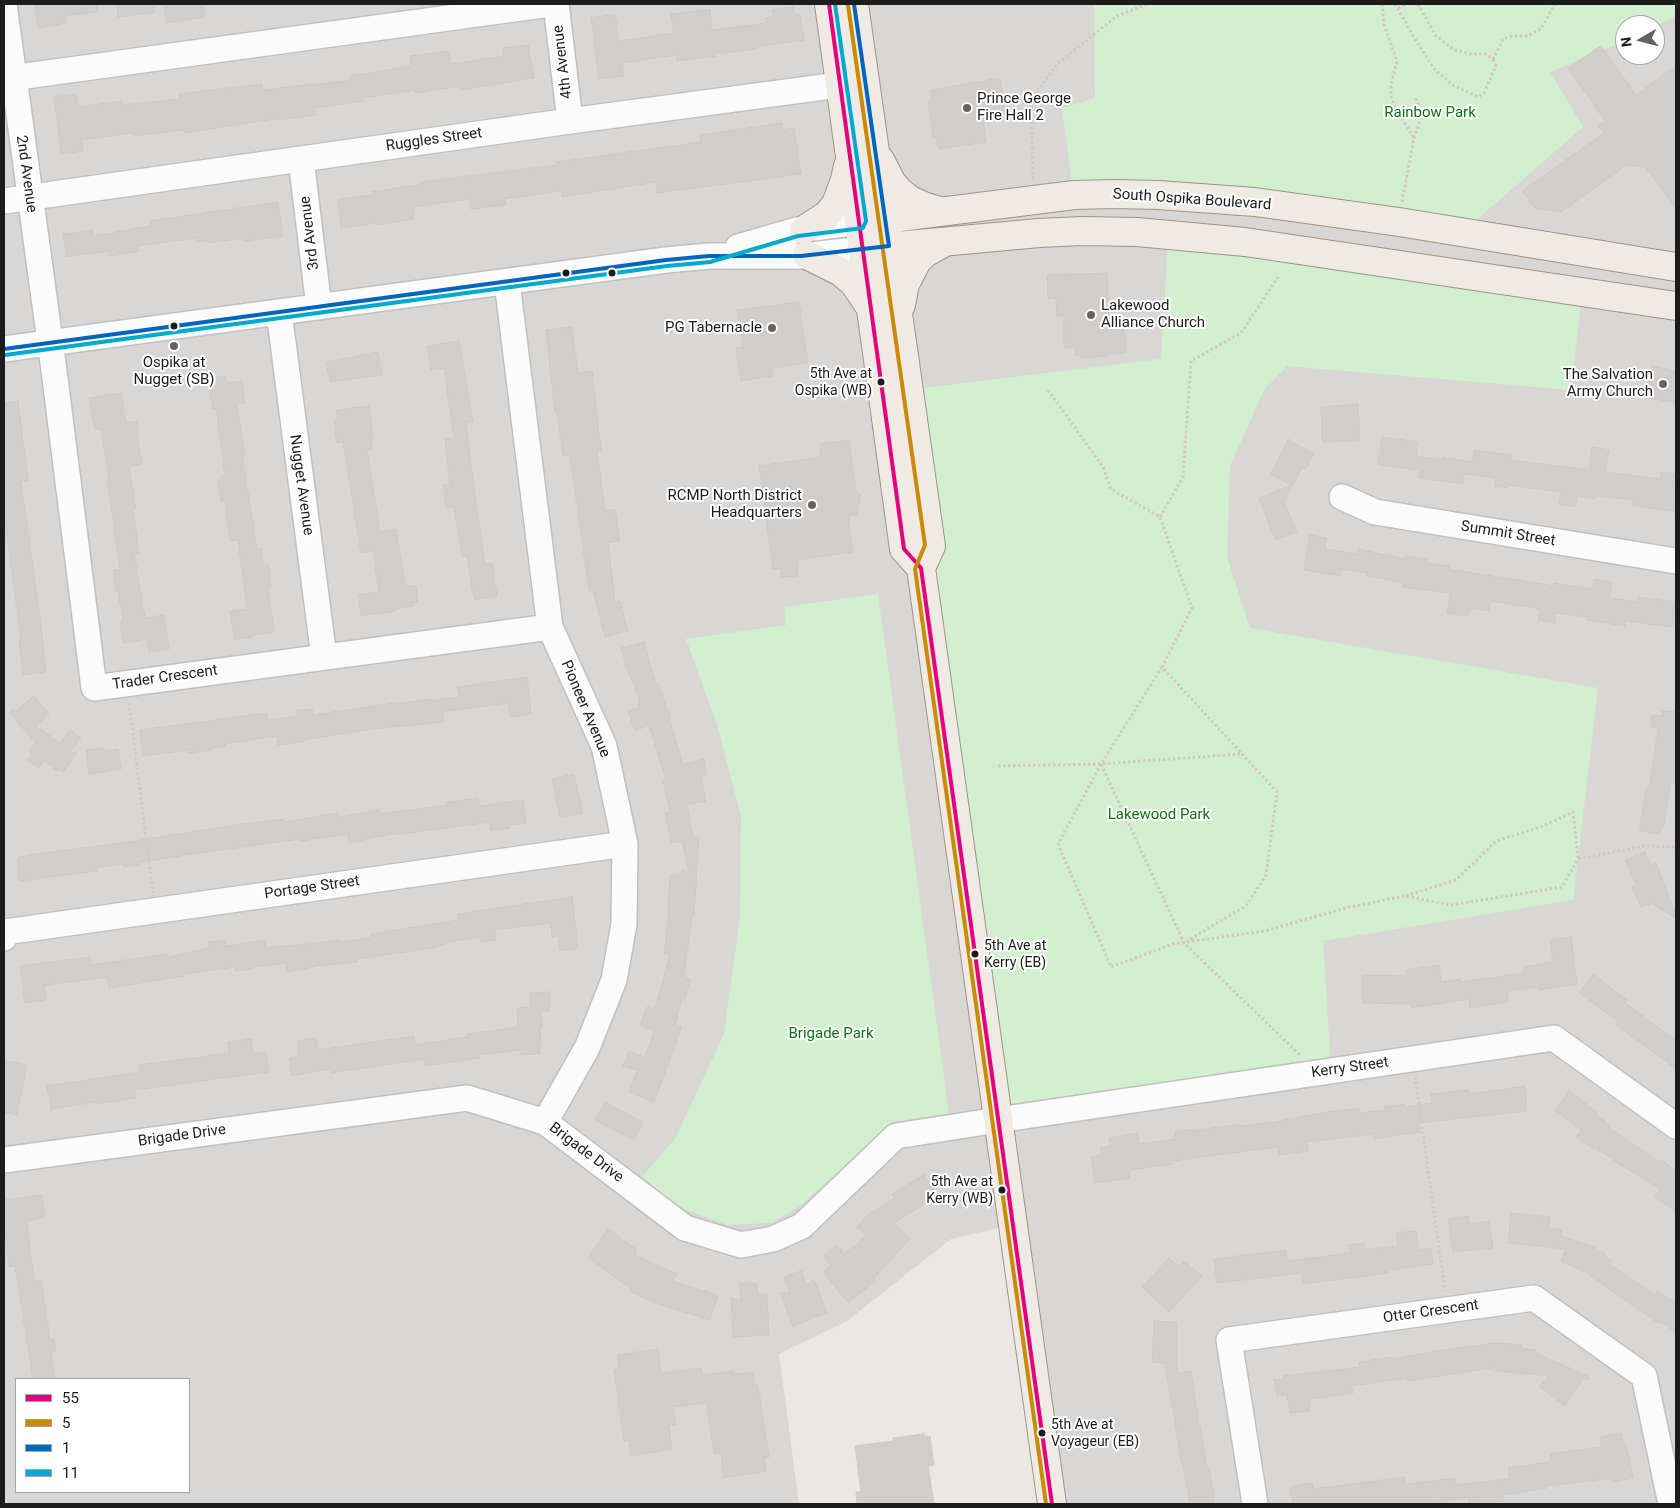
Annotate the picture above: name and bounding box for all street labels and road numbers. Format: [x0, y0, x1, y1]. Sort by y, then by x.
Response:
street label: 4th Avenue [550, 24, 576, 100]
street label: Ruggles Street [385, 124, 483, 156]
street label: 2nd Avenue [12, 134, 40, 214]
street label: South Ospika Boulevard [1112, 185, 1272, 215]
street label: 3rd Avenue [297, 195, 323, 271]
street label: Nugget Avenue [285, 434, 317, 536]
street label: Summit Street [1460, 518, 1556, 550]
street label: Pioneer Avenue [556, 658, 614, 760]
street label: Trader Crescent [111, 662, 219, 694]
street label: Portage Street [263, 872, 361, 904]
street label: Kerry Street [1310, 1054, 1390, 1082]
street label: Brigade Drive [545, 1119, 627, 1187]
street label: Brigade Drive [137, 1121, 227, 1151]
street label: Otter Crescent [1382, 1296, 1480, 1328]

